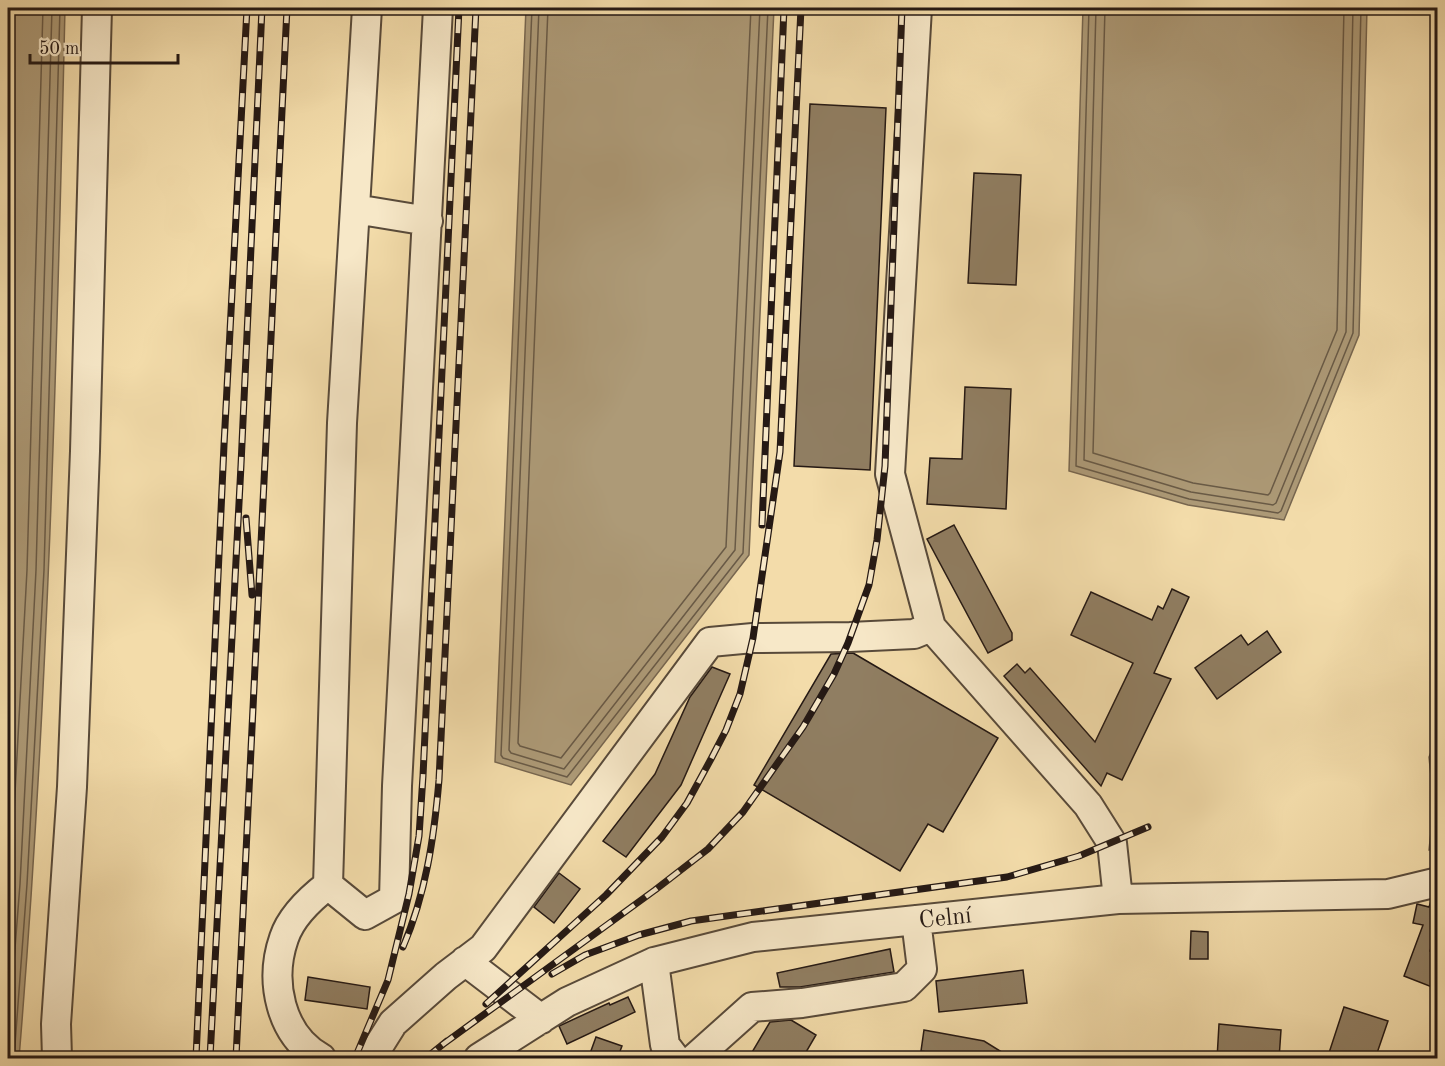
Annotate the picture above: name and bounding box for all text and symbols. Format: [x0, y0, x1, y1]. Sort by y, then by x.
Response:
scale bar [30, 27, 178, 65]
text: 50 m [39, 40, 79, 58]
street label: Celní [918, 904, 973, 934]

